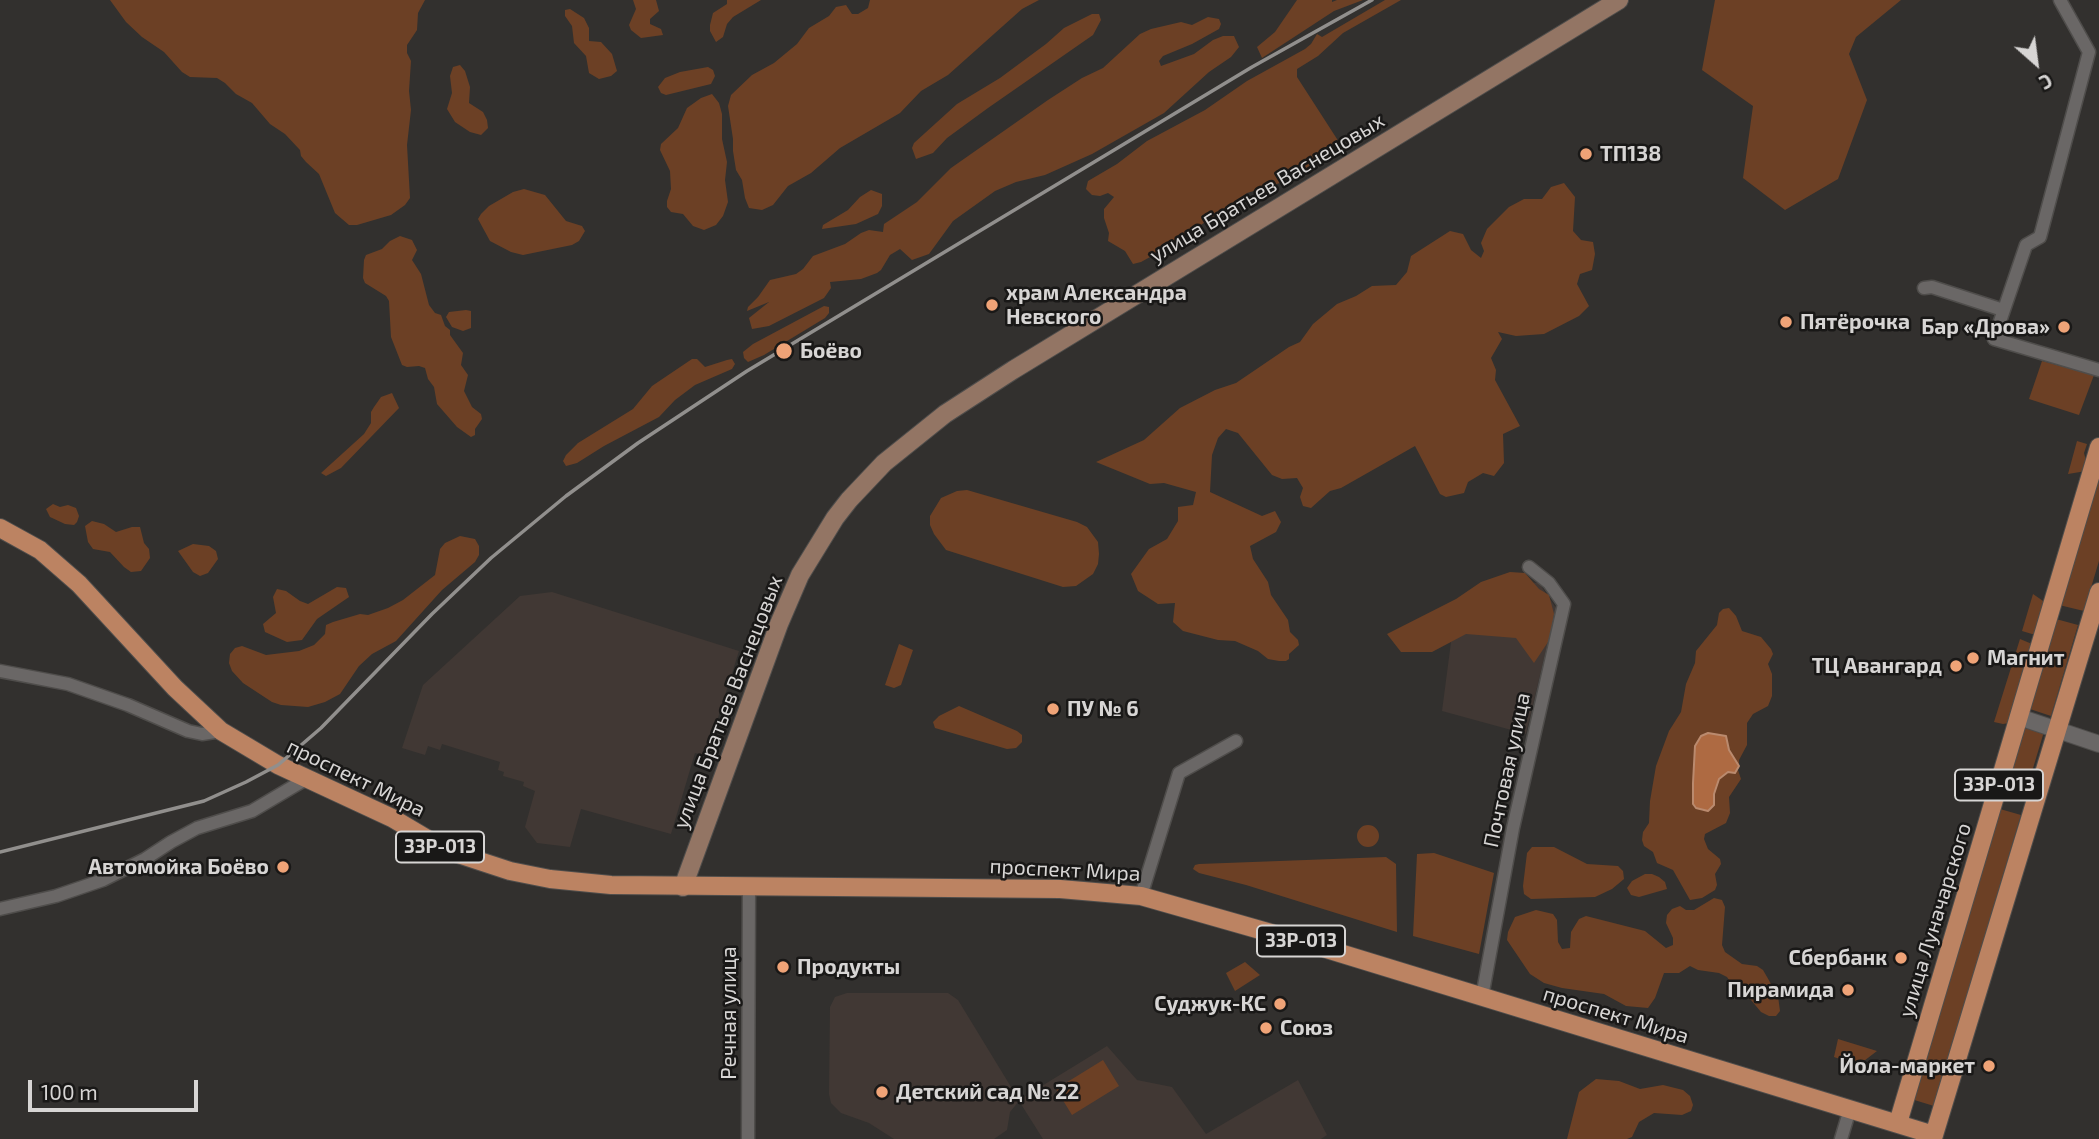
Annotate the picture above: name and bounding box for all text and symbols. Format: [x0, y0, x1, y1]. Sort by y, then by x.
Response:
north arrow [2001, 28, 2071, 98]
text: С [2036, 69, 2056, 95]
street label: улица Братьев Васнецовых [1145, 108, 1389, 268]
place label: ТП138 [1600, 141, 1661, 167]
marker: ТП138 [1578, 146, 1594, 162]
place label: храм Александра Невского [1006, 280, 1187, 330]
marker: храм Александра Невского [984, 297, 1000, 313]
place label: Пятёрочка [1800, 309, 1910, 335]
marker: Пятёрочка [1778, 314, 1794, 330]
place label: Бар «Дрова» [1921, 314, 2050, 340]
marker: Бар «Дрова» [2056, 319, 2072, 335]
place label: Боёво [800, 338, 862, 364]
marker: Боёво [774, 341, 794, 361]
street label: улица Братьев Васнецовых [668, 572, 788, 832]
place label: Магнит [1987, 645, 2064, 671]
marker: Магнит [1965, 650, 1981, 666]
place label: ТЦ Авангард [1812, 653, 1942, 679]
marker: ТЦ Авангард [1948, 658, 1964, 674]
street label: Почтовая улица [1478, 690, 1536, 850]
place label: ПУ № 6 [1067, 696, 1139, 722]
marker: ПУ № 6 [1045, 701, 1061, 717]
street label: проспект Мира [283, 734, 429, 822]
road number: 33Р-013 [1955, 770, 2043, 800]
street label: улица Луначарского [1893, 820, 1977, 1020]
road number: 33Р-013 [396, 832, 484, 862]
street label: проспект Мира [989, 853, 1141, 887]
place label: Автомойка Боёво [88, 854, 269, 880]
marker: Автомойка Боёво [275, 859, 291, 875]
road number: 33Р-013 [1257, 925, 1345, 956]
place label: Сбербанк [1789, 945, 1887, 971]
street label: Речная улица [716, 946, 742, 1080]
marker: Сбербанк [1893, 950, 1909, 966]
place label: Продукты [797, 954, 900, 980]
marker: Продукты [775, 959, 791, 975]
place label: Пирамида [1727, 977, 1834, 1003]
street label: проспект Мира [1540, 981, 1692, 1049]
marker: Пирамида [1840, 982, 1856, 998]
place label: Суджук-КС [1154, 991, 1266, 1017]
marker: Суджук-КС [1272, 996, 1288, 1012]
place label: Союз [1280, 1015, 1333, 1041]
marker: Союз [1258, 1020, 1274, 1036]
place label: Йола-маркет [1839, 1053, 1975, 1079]
marker: Йола-маркет [1981, 1058, 1997, 1074]
scale bar [32, 1066, 201, 1110]
text: 100 m [41, 1079, 98, 1104]
place label: Детский сад № 22 [896, 1079, 1079, 1105]
marker: Детский сад № 22 [874, 1084, 890, 1100]

